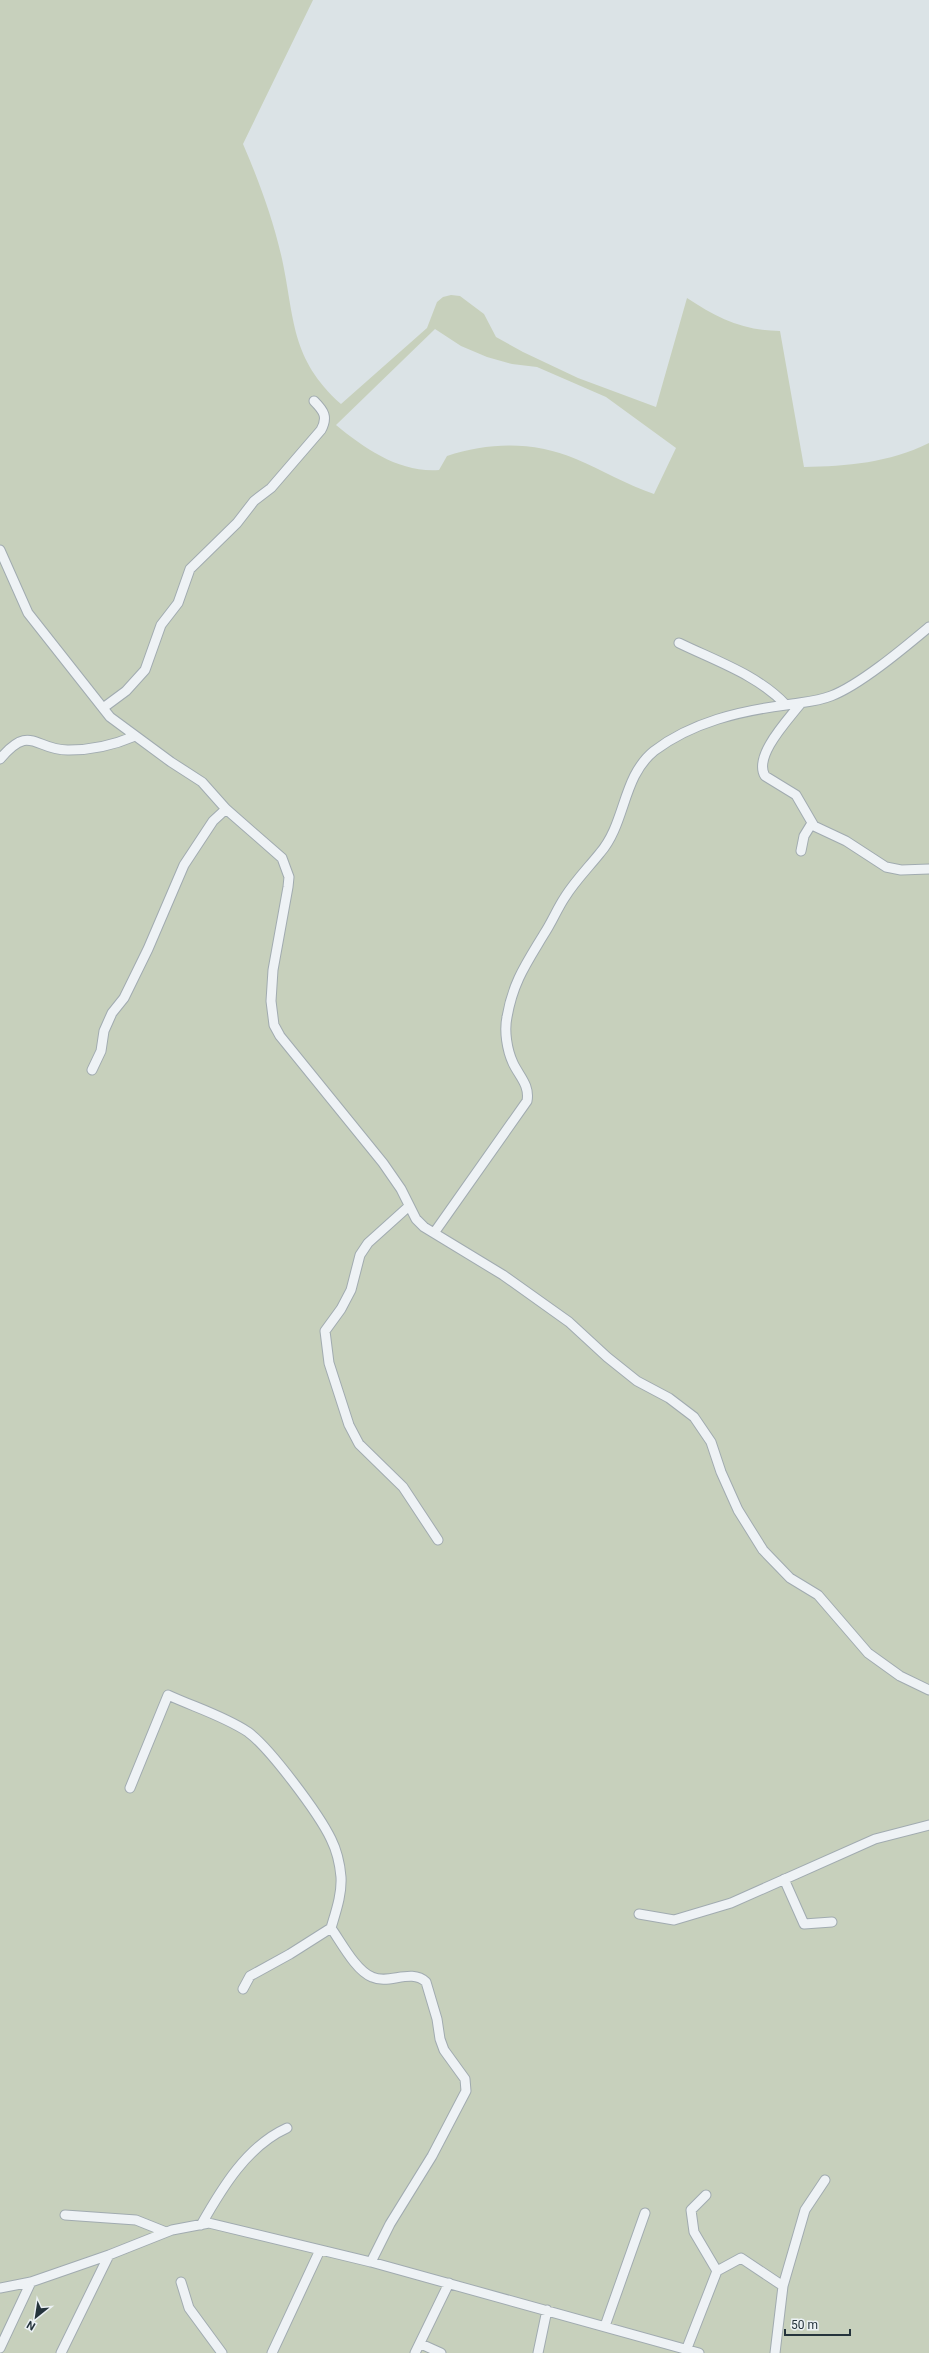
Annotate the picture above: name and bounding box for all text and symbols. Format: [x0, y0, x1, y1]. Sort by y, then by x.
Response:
north arrow [16, 2297, 56, 2337]
scale bar [785, 2311, 850, 2337]
text: N [24, 2318, 38, 2333]
text: 50 m [791, 2318, 818, 2332]

